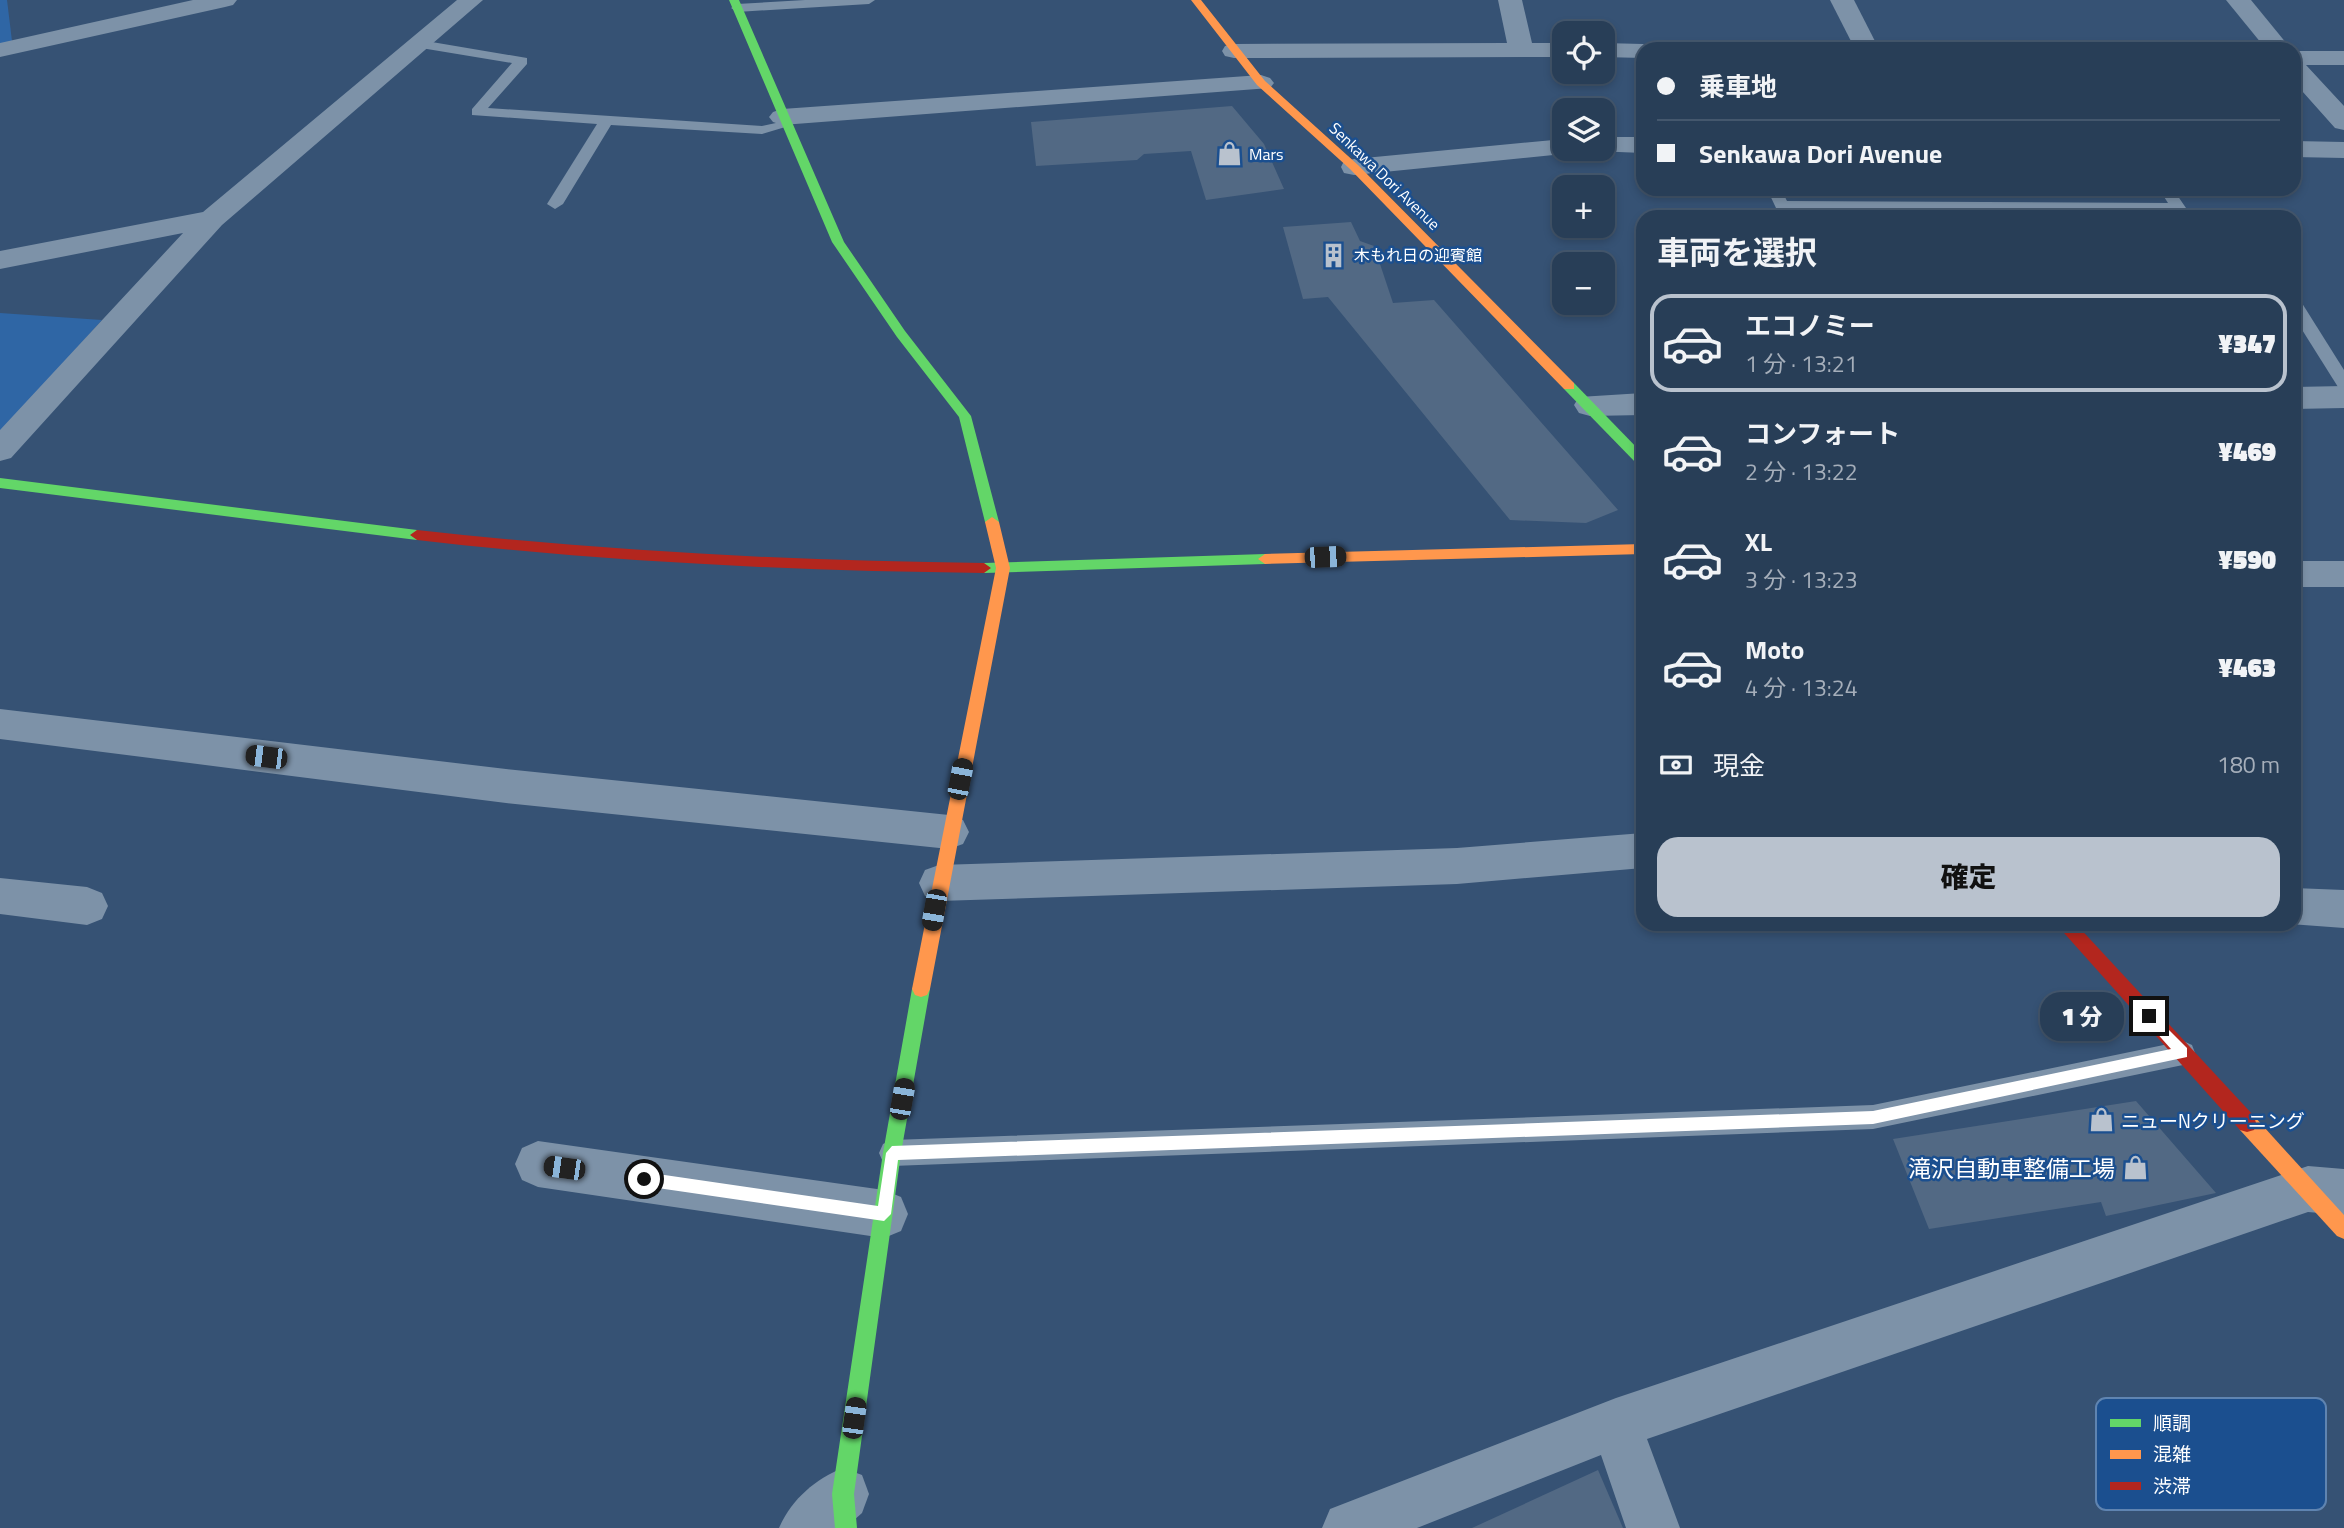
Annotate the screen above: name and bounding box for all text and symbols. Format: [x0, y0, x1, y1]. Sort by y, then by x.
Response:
map controls [1552, 21, 1615, 315]
button: locate [1552, 21, 1615, 84]
text: 乗車地 [1699, 67, 1777, 106]
button: layers [1552, 98, 1615, 161]
street label: Senkawa Dori Avenue [1324, 117, 1446, 235]
text: Senkawa Dori Avenue [1699, 134, 1942, 173]
shop icon: Mars [1215, 140, 1243, 168]
place label: Mars [1249, 142, 1283, 166]
button: + [1552, 175, 1615, 238]
text: 車両を選択 [1657, 228, 1817, 276]
building icon: 木もれ日の迎賓館 [1320, 241, 1348, 269]
place label: 木もれ日の迎賓館 [1354, 243, 1482, 267]
button: − [1552, 252, 1615, 315]
text: エコノミー [1745, 306, 1875, 345]
icon: car [1661, 312, 1724, 375]
text: ¥347 [2218, 324, 2276, 363]
text: 1 分 · 13:21 [1745, 346, 1858, 381]
text: コンフォート [1745, 414, 1900, 453]
icon: car [1661, 420, 1724, 483]
text: ¥469 [2218, 432, 2276, 471]
text: 2 分 · 13:22 [1745, 454, 1858, 489]
text: XL [1745, 522, 1772, 561]
icon: car [1661, 528, 1724, 591]
text: ¥590 [2218, 540, 2276, 579]
car [1304, 546, 1347, 568]
text: 3 分 · 13:23 [1745, 562, 1858, 597]
text: Moto [1745, 630, 1804, 669]
icon: car [1661, 636, 1724, 699]
text: ¥463 [2218, 648, 2276, 687]
text: 4 分 · 13:24 [1745, 670, 1858, 705]
car [244, 744, 289, 770]
icon: cash [1657, 746, 1695, 784]
text: 現金 [1713, 746, 1765, 785]
text: 180 m [2217, 747, 2280, 782]
car [946, 756, 975, 802]
button: 確定 [1657, 837, 2280, 917]
car [921, 887, 948, 933]
callout: 1 分 [2040, 992, 2124, 1040]
text: 1 分 [2062, 999, 2102, 1034]
route end [2133, 1000, 2165, 1032]
car [889, 1076, 916, 1122]
shop icon: ニューNクリーニング [2087, 1106, 2115, 1134]
place label: ニューNクリーニング [2121, 1106, 2305, 1135]
place label: 滝沢自動車整備工場 [1908, 1151, 2115, 1186]
shop icon: 滝沢自動車整備工場 [2121, 1154, 2149, 1182]
car [542, 1155, 587, 1181]
route start [628, 1163, 660, 1195]
car [841, 1396, 868, 1440]
legend [2096, 1398, 2326, 1510]
text: 順調 [2153, 1408, 2191, 1437]
text: 混雑 [2153, 1439, 2191, 1468]
text: 渋滞 [2153, 1471, 2191, 1500]

